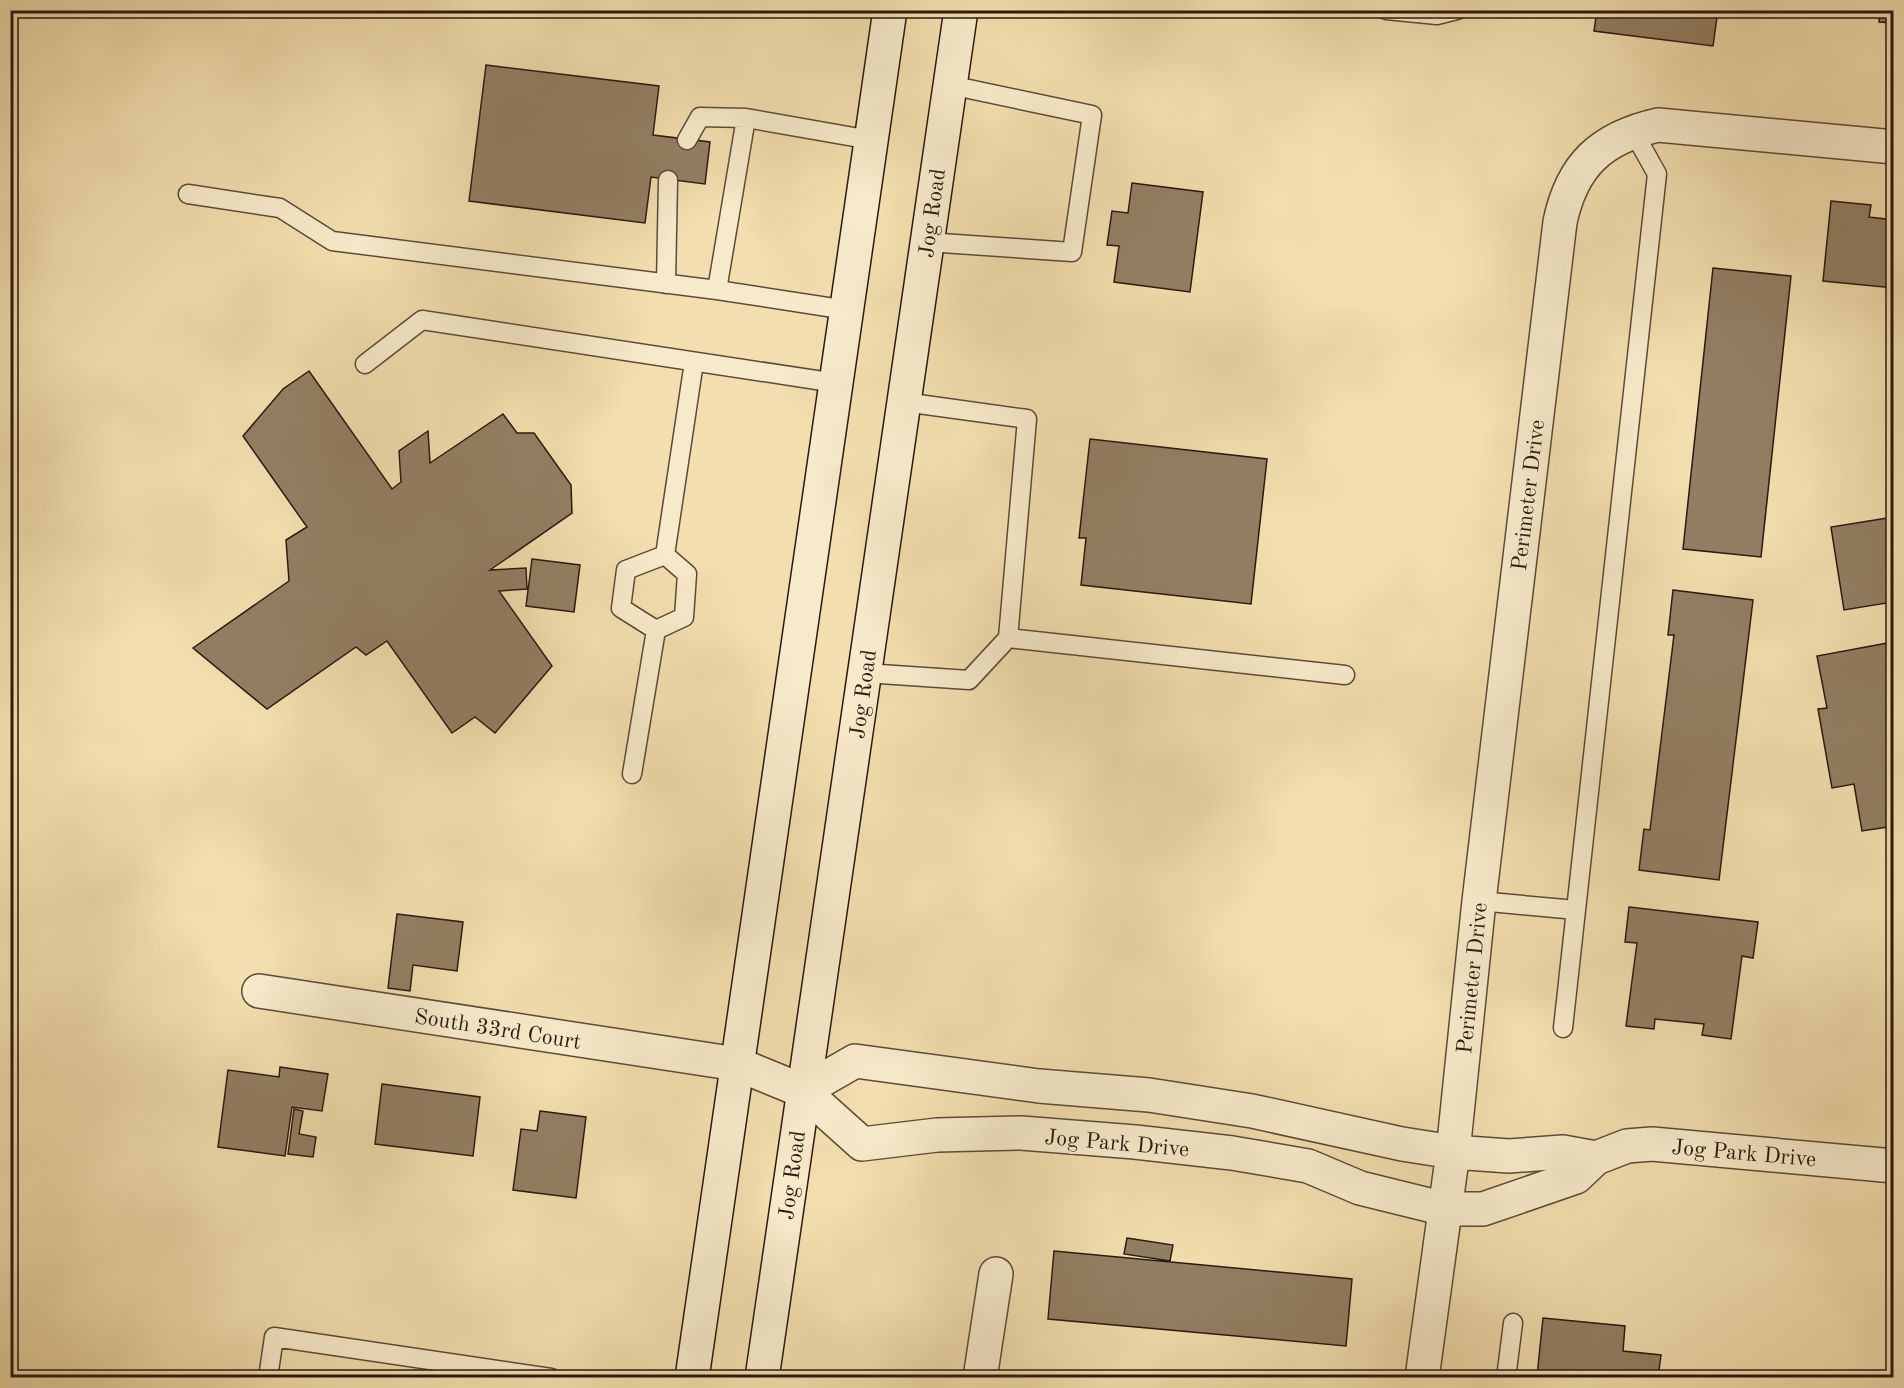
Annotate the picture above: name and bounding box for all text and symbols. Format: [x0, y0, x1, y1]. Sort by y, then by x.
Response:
street label: Jog Road [916, 167, 950, 259]
street label: Perimeter Drive [1509, 418, 1549, 572]
street label: Jog Road [847, 648, 881, 740]
street label: Perimeter Drive [1454, 901, 1492, 1055]
street label: South 33rd Court [413, 1006, 583, 1054]
street label: Jog Park Drive [1044, 1127, 1190, 1161]
street label: Jog Road [776, 1129, 810, 1221]
street label: Jog Park Drive [1671, 1137, 1817, 1171]

